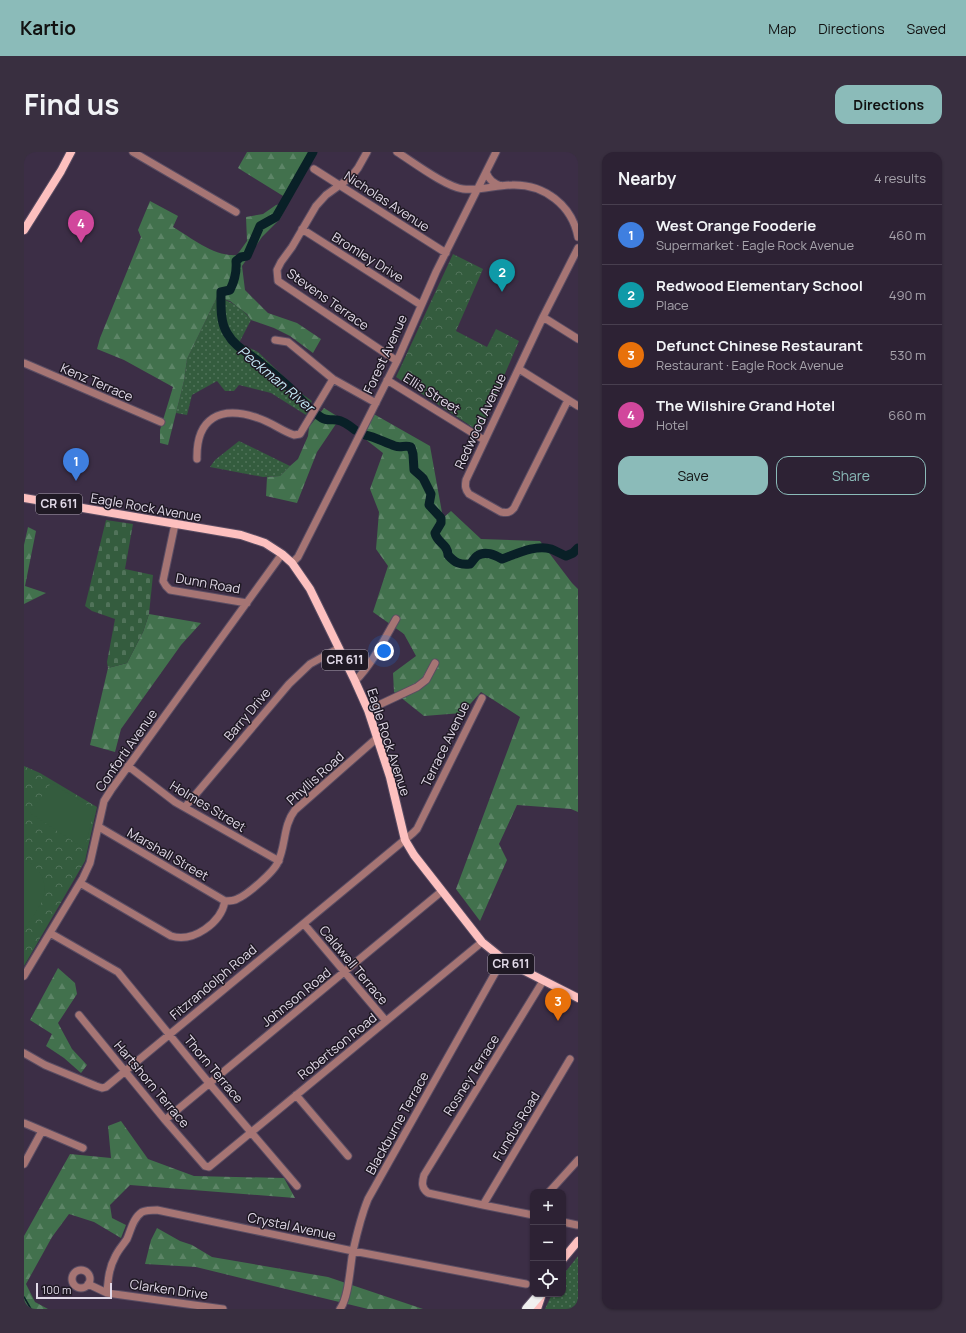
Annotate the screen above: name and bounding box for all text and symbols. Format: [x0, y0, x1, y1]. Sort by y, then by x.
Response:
text: Kartio [20, 15, 76, 41]
text: Map [768, 19, 796, 38]
text: Directions [818, 19, 885, 38]
text: Saved [907, 19, 946, 38]
text: Find us [24, 85, 119, 123]
button: Directions [835, 85, 942, 124]
street label: Nicholas Avenue [341, 167, 434, 236]
text: Nearby [618, 167, 676, 190]
text: 4 results [874, 169, 926, 187]
pin: 4 [68, 210, 94, 243]
text: West Orange Fooderie [656, 215, 816, 236]
text: 1 [628, 226, 634, 244]
text: 460 m [889, 226, 926, 244]
street label: Bromley Drive [329, 228, 408, 286]
text: Supermarket · Eagle Rock Avenue [656, 236, 854, 254]
pin: 2 [489, 259, 515, 292]
street label: Stevens Terrace [283, 264, 373, 334]
text: Redwood Elementary School [656, 275, 863, 296]
text: 2 [627, 286, 635, 304]
text: 490 m [889, 286, 926, 304]
text: Place [656, 296, 689, 314]
street label: Forest Avenue [359, 311, 411, 396]
text: Defunct Chinese Restaurant [656, 335, 863, 356]
water label: Peckman River [234, 341, 320, 417]
text: 3 [627, 346, 635, 364]
text: 530 m [890, 346, 926, 364]
text: Restaurant · Eagle Rock Avenue [656, 356, 844, 374]
street label: Kenz Terrace [58, 359, 136, 405]
street label: Ellis Street [400, 368, 464, 418]
street label: Redwood Avenue [450, 370, 510, 472]
text: The Wilshire Grand Hotel [656, 395, 835, 416]
text: 4 [627, 406, 635, 424]
text: 660 m [888, 406, 926, 424]
text: Hotel [656, 416, 688, 434]
pin: 1 [63, 448, 89, 481]
button: Save [618, 456, 768, 495]
button: Share [776, 456, 926, 495]
street label: Eagle Rock Avenue [89, 488, 203, 526]
road number: CR 611 [36, 494, 82, 514]
street label: Dunn Road [174, 568, 242, 598]
your location [374, 641, 394, 661]
road number: CR 611 [322, 650, 368, 670]
street label: Barry Drive [219, 683, 275, 744]
street label: Eagle Rock Avenue [363, 686, 415, 799]
street label: Terrace Avenue [417, 698, 474, 789]
street label: Conforti Avenue [91, 705, 161, 795]
street label: Phyllis Road [282, 747, 348, 809]
street label: Holmes Street [167, 776, 249, 836]
street label: Marshall Street [124, 823, 212, 885]
street label: Caldwell Terrace [315, 921, 393, 1009]
street label: Fitzrandolph Road [166, 940, 260, 1024]
road number: CR 611 [488, 954, 534, 974]
street label: Johnson Road [257, 963, 335, 1031]
pin: 3 [545, 988, 571, 1021]
street label: Robertson Road [294, 1009, 380, 1083]
street label: Thorn Terrace [180, 1031, 248, 1107]
street label: Rosney Terrace [439, 1031, 503, 1119]
street label: Hartshorn Terrace [110, 1037, 194, 1132]
street label: Blackburne Terrace [361, 1068, 433, 1178]
street label: Fundus Road [488, 1088, 544, 1164]
map controls [530, 1189, 566, 1297]
button: + [530, 1189, 566, 1225]
street label: Crystal Avenue [246, 1208, 338, 1244]
button: − [530, 1225, 566, 1261]
button: locate [530, 1261, 566, 1297]
street label: Clarken Drive [129, 1275, 210, 1303]
scale bar [36, 1281, 112, 1300]
text: 100 m [42, 1282, 71, 1297]

